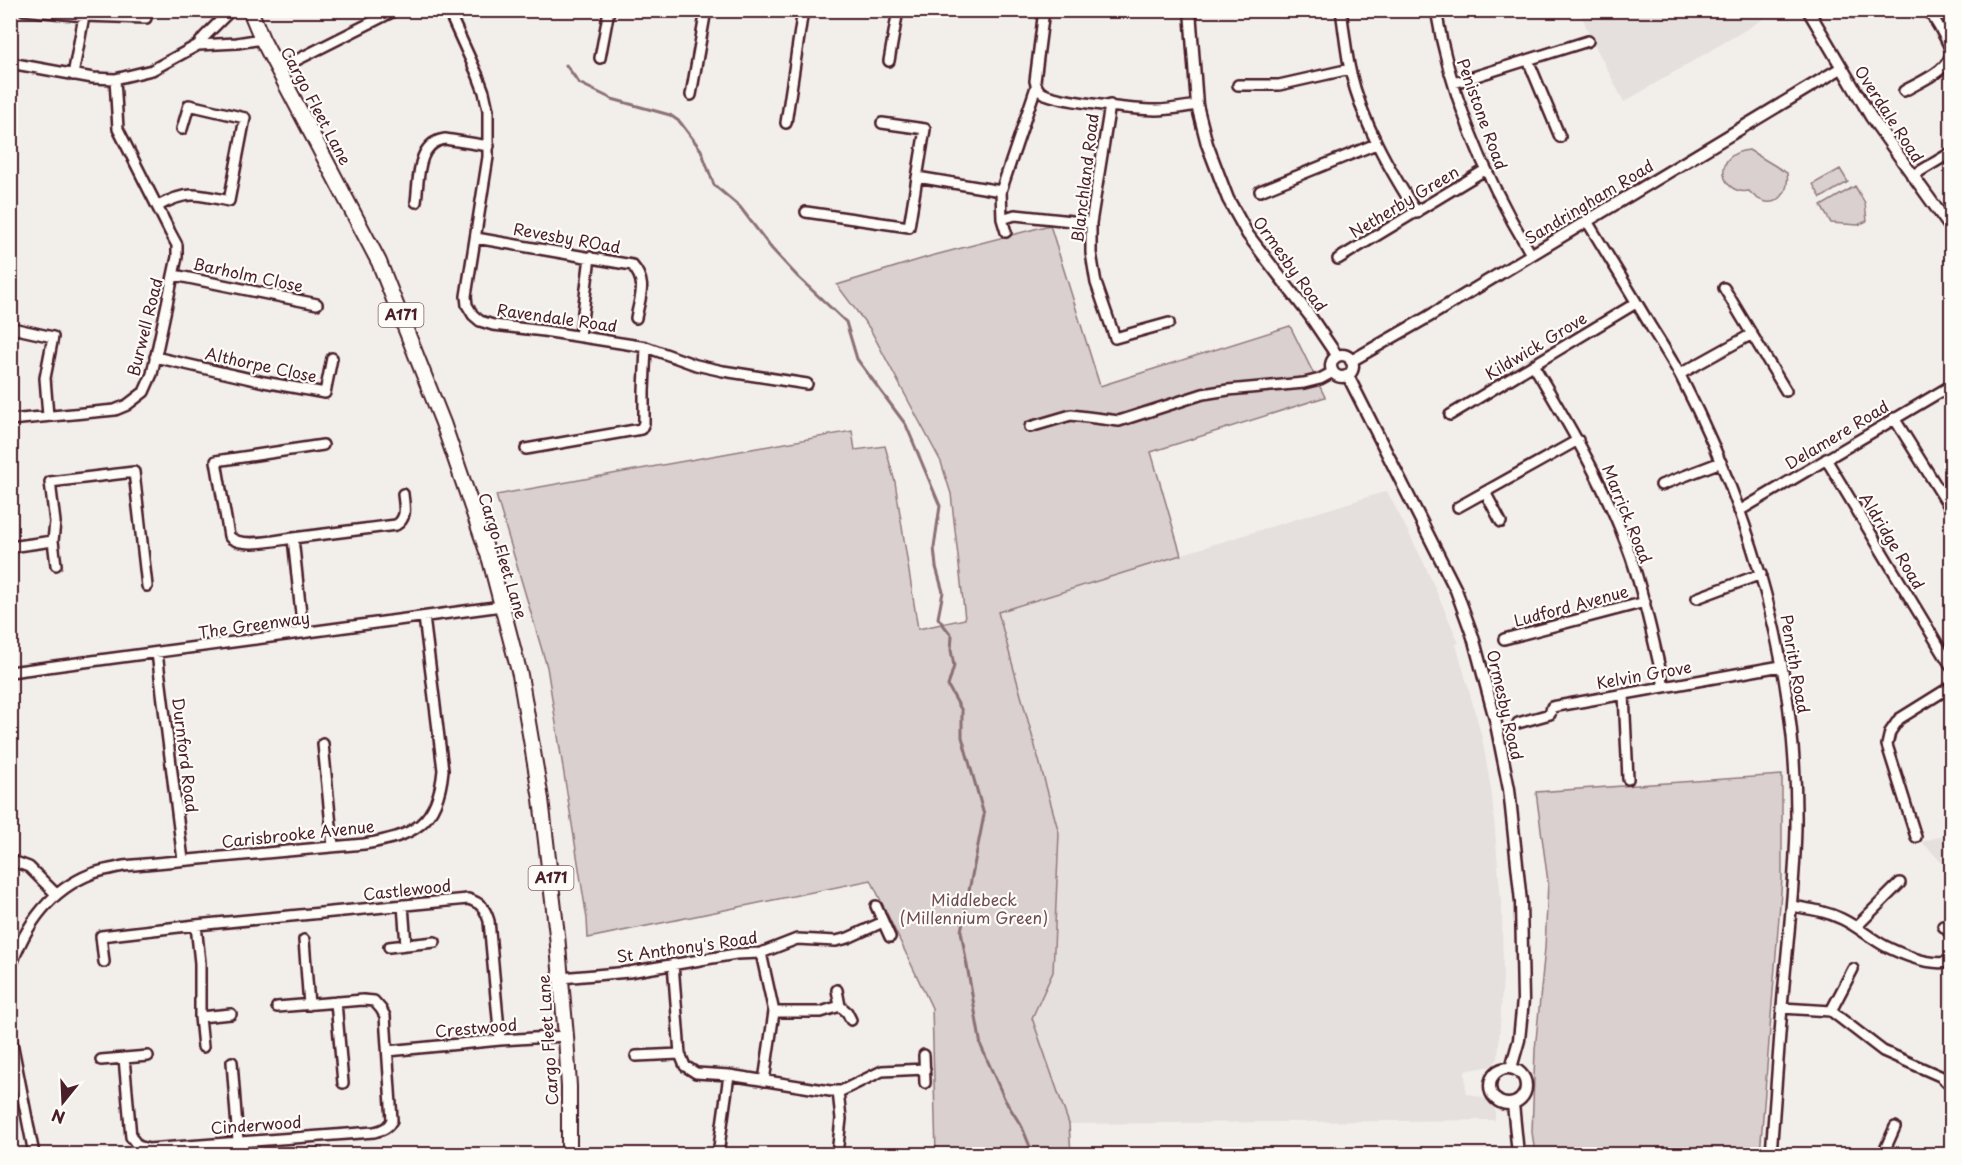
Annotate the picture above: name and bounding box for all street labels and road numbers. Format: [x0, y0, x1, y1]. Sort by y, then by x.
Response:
street label: Cargo Fleet Lane [276, 42, 358, 169]
street label: Penistone Road [1452, 55, 1514, 173]
street label: Overdale Road [1849, 60, 1930, 167]
street label: Blanchland Road [1064, 112, 1104, 244]
street label: Sandringham Road [1519, 153, 1658, 249]
street label: Netherby Green [1344, 159, 1463, 243]
street label: Ormesby Road [1248, 211, 1334, 316]
street label: Revesby ROad [512, 216, 623, 258]
street label: Barholm Close [191, 251, 305, 297]
street label: Burwell Road [120, 275, 168, 378]
street label: Ravendale Road [495, 297, 619, 337]
road number: A171 [378, 303, 424, 327]
street label: Kildwick Grove [1480, 305, 1591, 385]
street label: Althorpe Close [203, 340, 319, 388]
street label: Delamere Road [1780, 394, 1893, 475]
street label: Marrick Road [1597, 461, 1659, 567]
street label: Aldridge Road [1854, 488, 1931, 593]
street label: Cargo Fleet Lane [473, 490, 535, 622]
street label: Ludford Avenue [1511, 578, 1631, 632]
street label: The Greenway [197, 604, 311, 644]
street label: Penrith Road [1775, 612, 1816, 715]
street label: Ormesby Road [1482, 647, 1530, 762]
street label: Kelvin Grove [1594, 654, 1693, 694]
street label: Durnford Road [167, 696, 205, 814]
street label: Carisbrooke Avenue [220, 813, 376, 853]
road number: A171 [528, 866, 574, 890]
street label: Castlewood [362, 872, 452, 906]
street label: St Anthony's Road [615, 924, 759, 968]
street label: Cargo Fleet Lane [530, 974, 564, 1106]
street label: Crestwood [434, 1011, 518, 1043]
street label: Cinderwood [210, 1109, 302, 1139]

